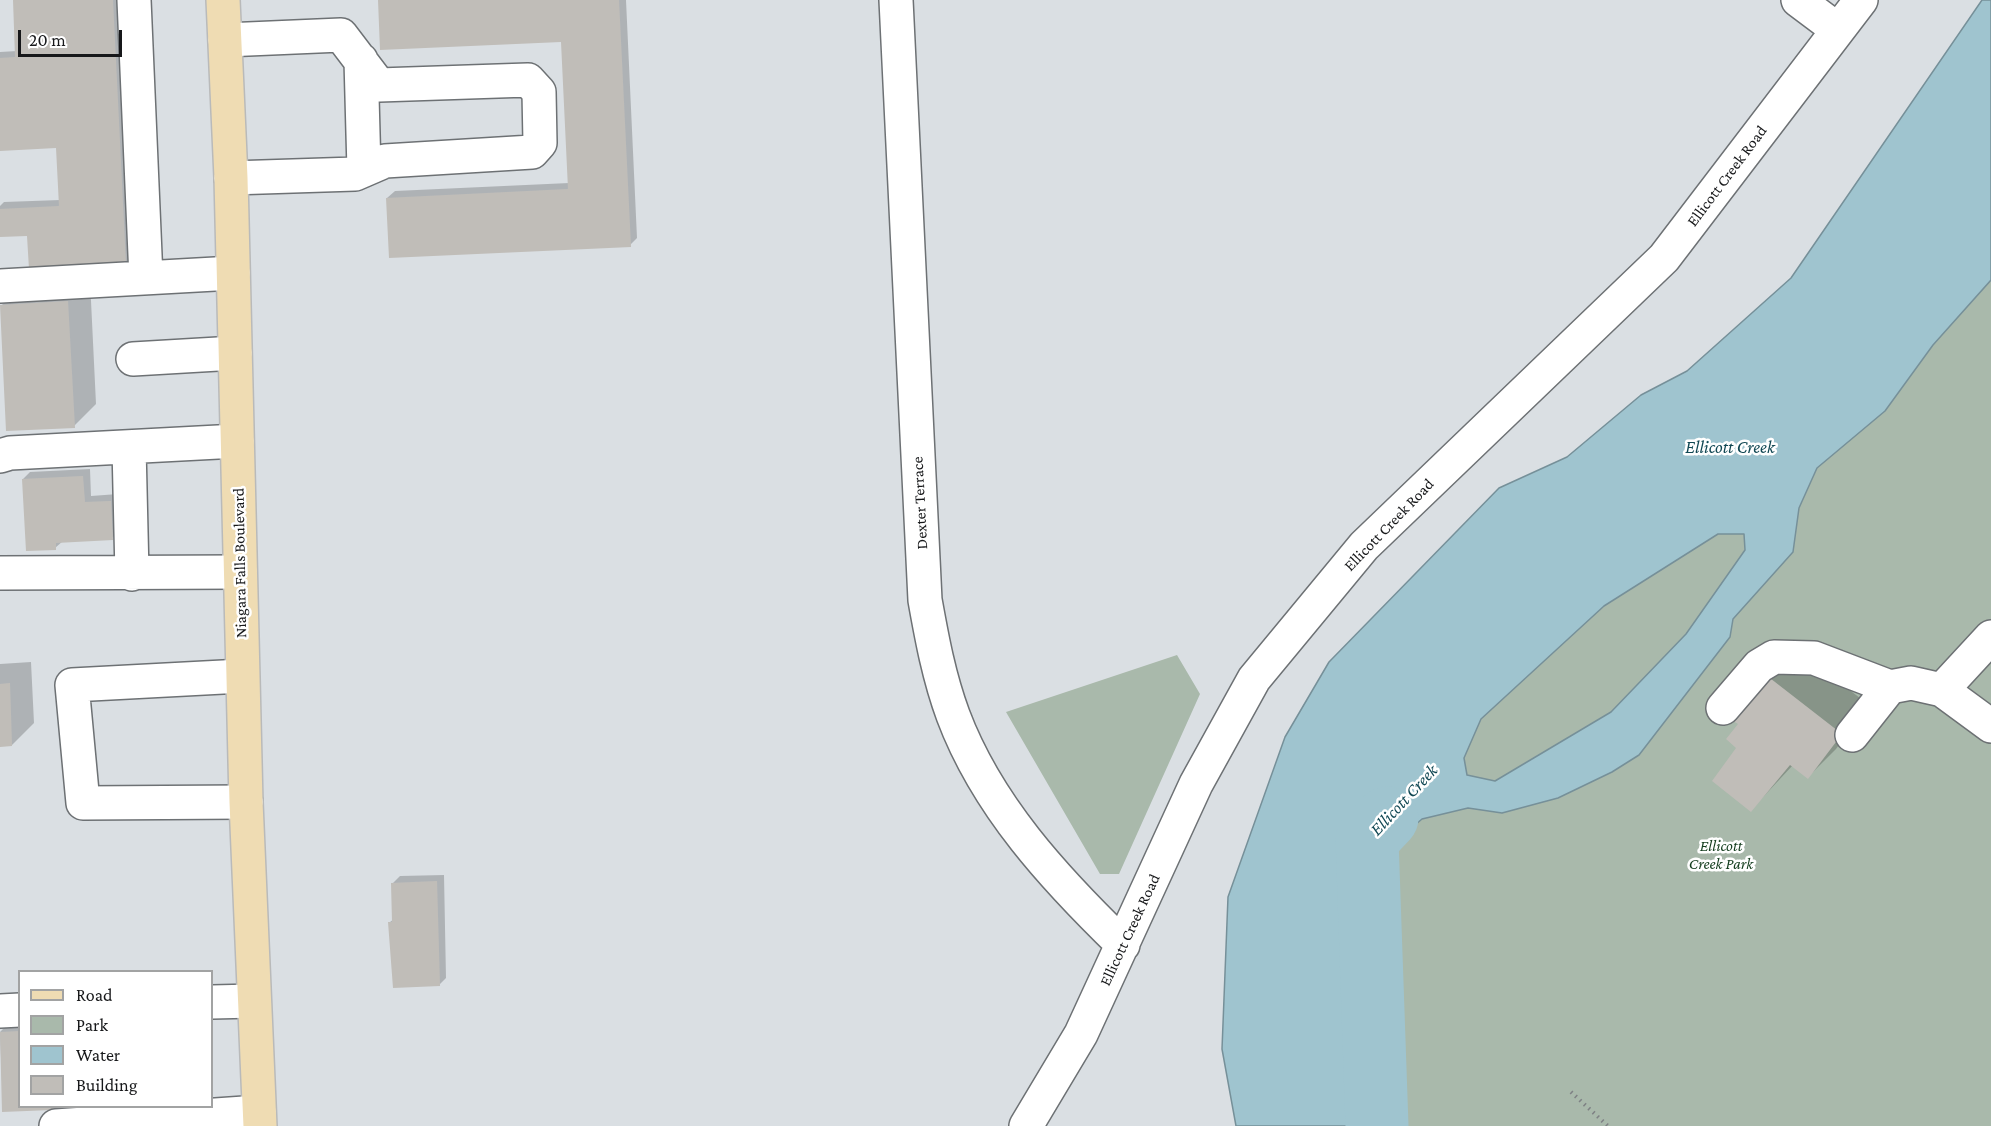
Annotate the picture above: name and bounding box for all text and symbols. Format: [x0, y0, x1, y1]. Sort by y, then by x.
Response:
scale bar [21, 18, 124, 56]
text: 20 m [29, 30, 66, 50]
street label: Ellicott Creek Road [1683, 122, 1771, 230]
water label: Ellicott Creek [1685, 436, 1775, 458]
street label: Dexter Terrace [908, 456, 932, 550]
street label: Ellicott Creek Road [1340, 475, 1438, 575]
street label: Niagara Falls Boulevard [229, 488, 251, 638]
water label: Ellicott Creek [1366, 760, 1442, 840]
park label: Ellicott Creek Park [1689, 836, 1753, 874]
street label: Ellicott Creek Road [1096, 871, 1164, 989]
legend [18, 970, 213, 1108]
text: Road [76, 985, 113, 1005]
text: Park [76, 1015, 108, 1035]
text: Water [76, 1045, 120, 1065]
text: Building [76, 1075, 137, 1095]

